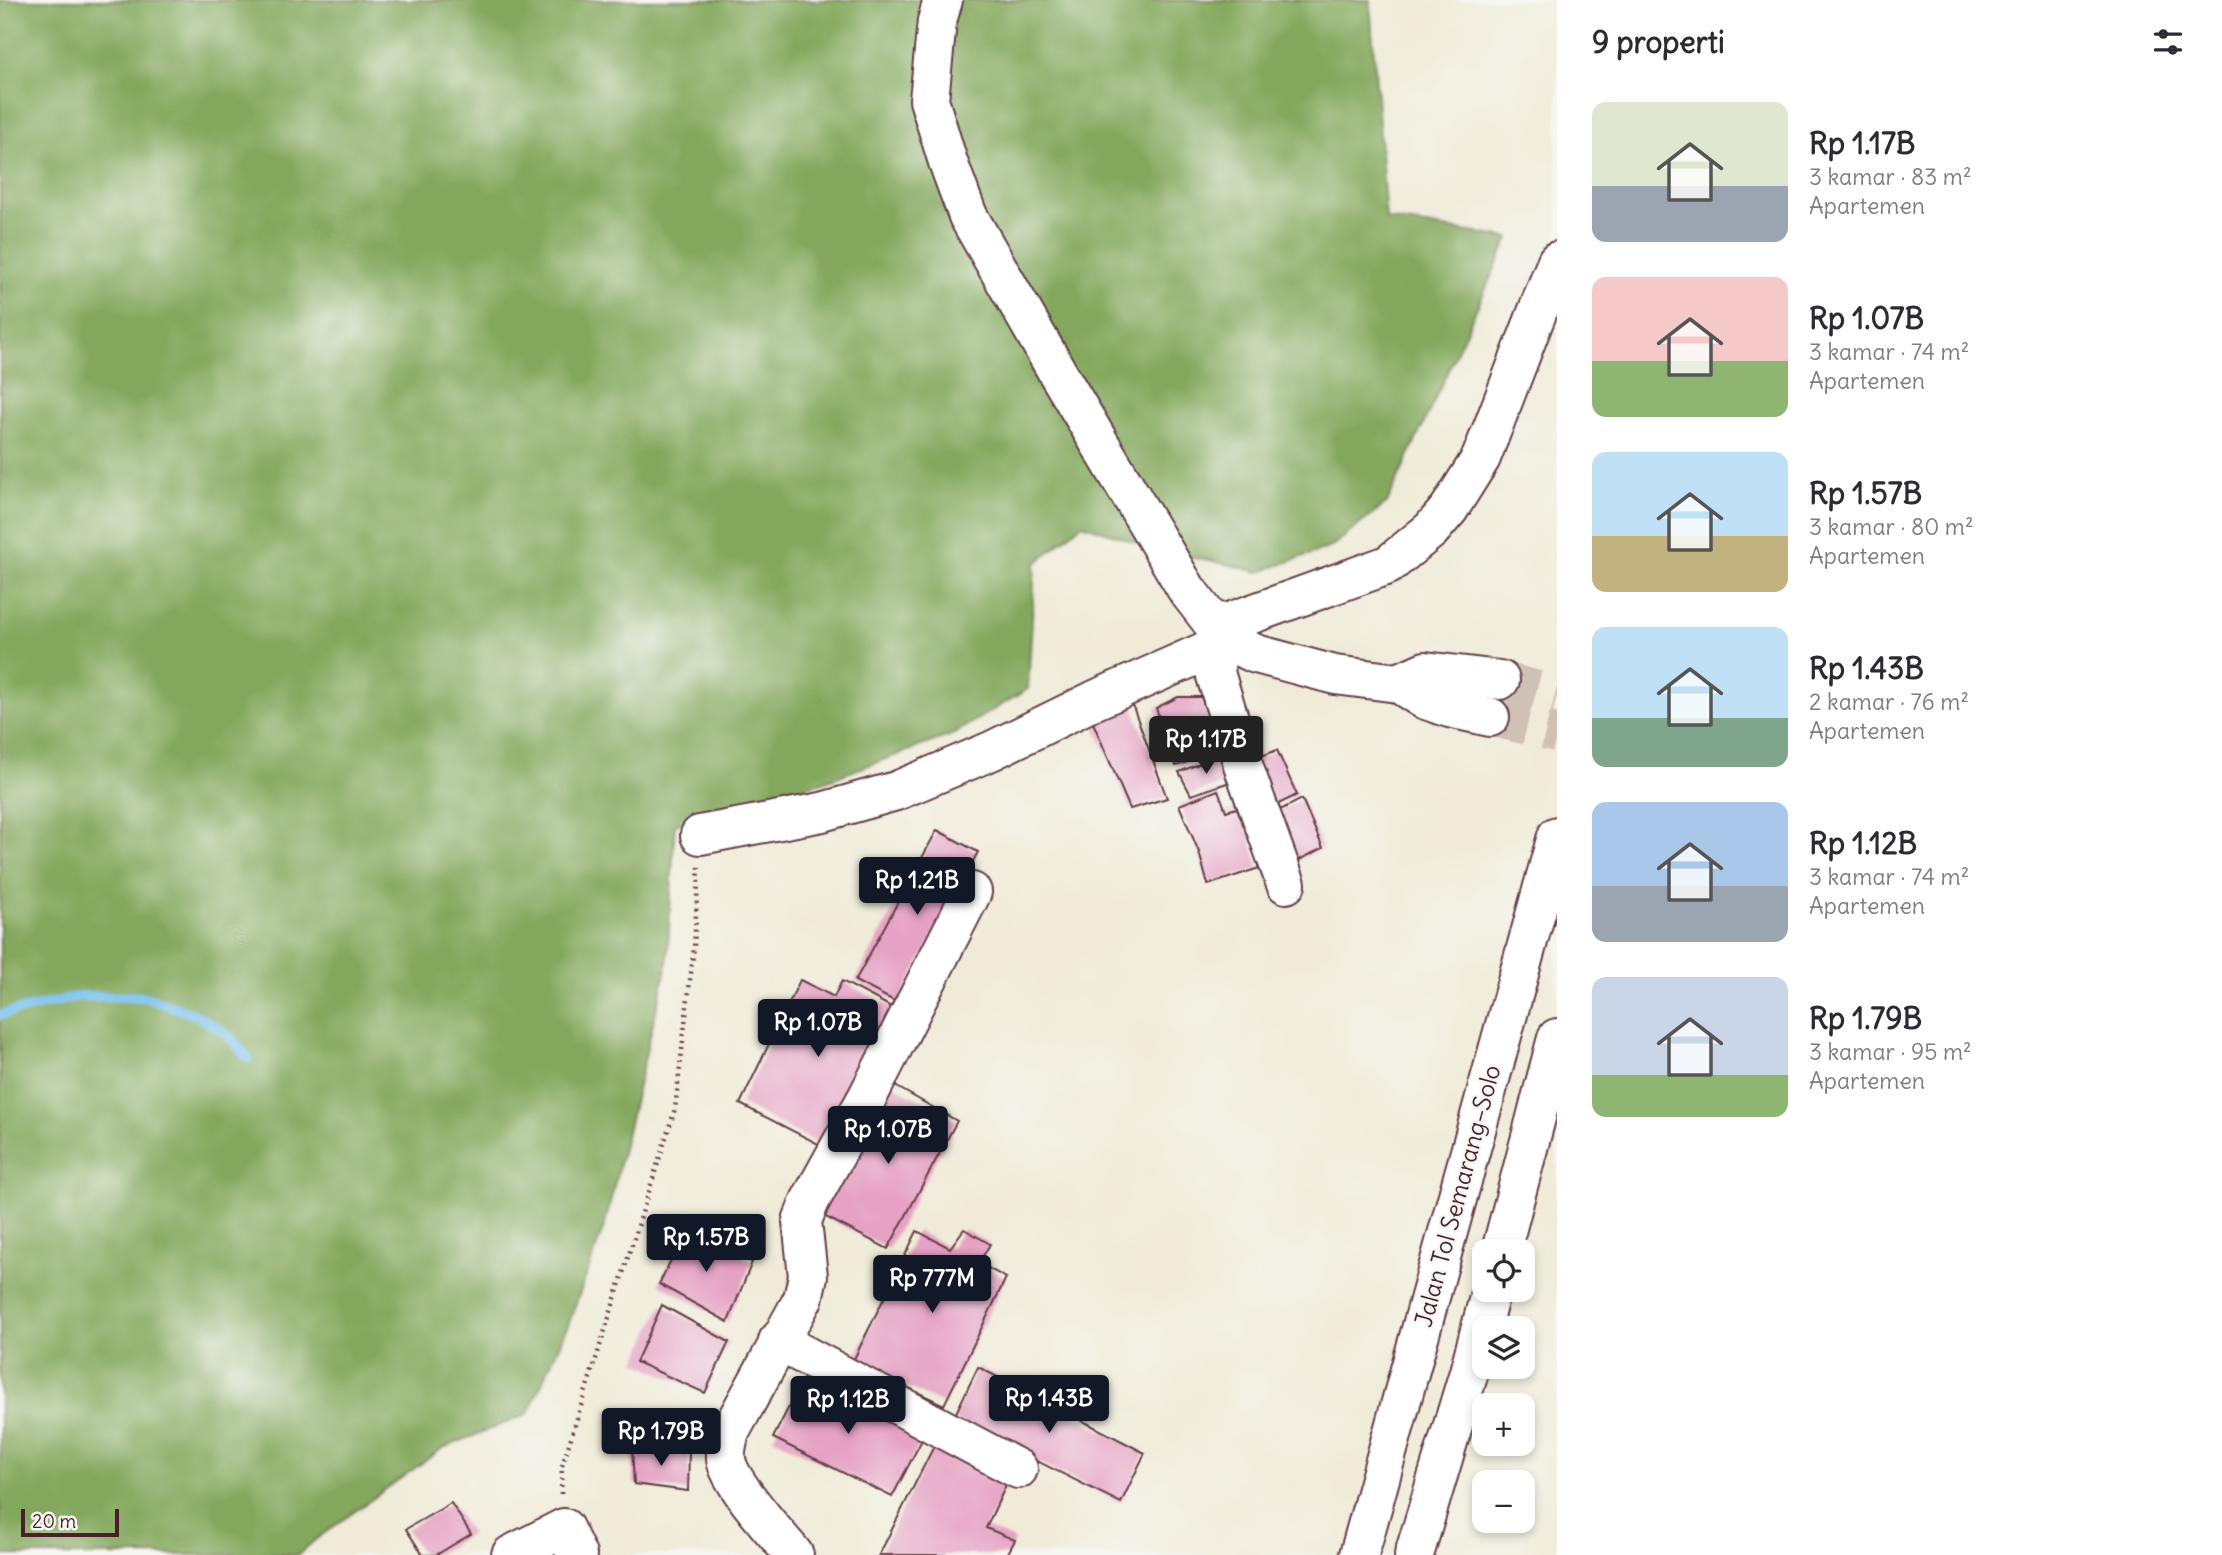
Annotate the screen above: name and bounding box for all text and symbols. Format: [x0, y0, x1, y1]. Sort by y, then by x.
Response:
text: 9 properti [1592, 23, 1725, 61]
icon: filters [2149, 23, 2187, 61]
text: Rp 1.17B [1809, 124, 1916, 162]
icon: home [1648, 130, 1732, 214]
text: 3 kamar · 83 m² [1809, 162, 1972, 191]
text: Apartemen [1809, 191, 1925, 220]
text: Rp 1.07B [1809, 299, 1924, 337]
icon: home [1648, 305, 1732, 389]
text: 3 kamar · 74 m² [1809, 337, 1969, 366]
text: Apartemen [1809, 366, 1925, 395]
text: Rp 1.57B [1809, 474, 1922, 512]
icon: home [1648, 480, 1732, 564]
text: 3 kamar · 80 m² [1809, 512, 1974, 541]
text: Apartemen [1809, 541, 1925, 570]
text: Rp 1.43B [1809, 649, 1924, 687]
icon: home [1648, 655, 1732, 739]
text: 2 kamar · 76 m² [1809, 687, 1969, 716]
pin: Rp 1.17B [1134, 716, 1278, 776]
text: Apartemen [1809, 716, 1925, 745]
text: Rp 1.17B [1165, 724, 1247, 753]
text: Rp 1.12B [1809, 824, 1917, 862]
icon: home [1648, 830, 1732, 914]
pin: Rp 1.21B [845, 858, 989, 917]
text: 3 kamar · 74 m² [1809, 862, 1969, 891]
text: Rp 1.21B [875, 865, 959, 894]
text: Apartemen [1809, 891, 1925, 920]
text: Rp 1.79B [1809, 999, 1922, 1037]
pin: Rp 1.07B [746, 1000, 890, 1059]
icon: home [1648, 1005, 1732, 1089]
text: Rp 1.07B [774, 1007, 862, 1036]
text: 3 kamar · 95 m² [1809, 1037, 1972, 1066]
street label: Jalan Tol Semarang–Solo [1408, 1061, 1506, 1330]
text: Apartemen [1809, 1066, 1925, 1095]
pin: Rp 1.07B [816, 1106, 960, 1166]
text: Rp 1.07B [844, 1114, 932, 1143]
pin: Rp 1.57B [634, 1214, 778, 1274]
text: Rp 1.57B [663, 1222, 749, 1251]
map controls [1472, 1239, 1535, 1533]
button: locate [1472, 1239, 1535, 1302]
pin: Rp 777M [867, 1256, 997, 1315]
text: Rp 777M [889, 1263, 975, 1292]
button: layers [1472, 1316, 1535, 1379]
pin: Rp 1.12B [776, 1376, 920, 1436]
pin: Rp 1.43B [977, 1376, 1121, 1435]
text: Rp 1.43B [1005, 1383, 1093, 1412]
text: Rp 1.12B [807, 1384, 889, 1413]
button: + [1472, 1393, 1535, 1456]
pin: Rp 1.79B [589, 1408, 733, 1468]
text: Rp 1.79B [618, 1416, 704, 1445]
button: − [1472, 1470, 1535, 1533]
scale bar [21, 1506, 119, 1538]
text: 20 m [32, 1509, 76, 1533]

